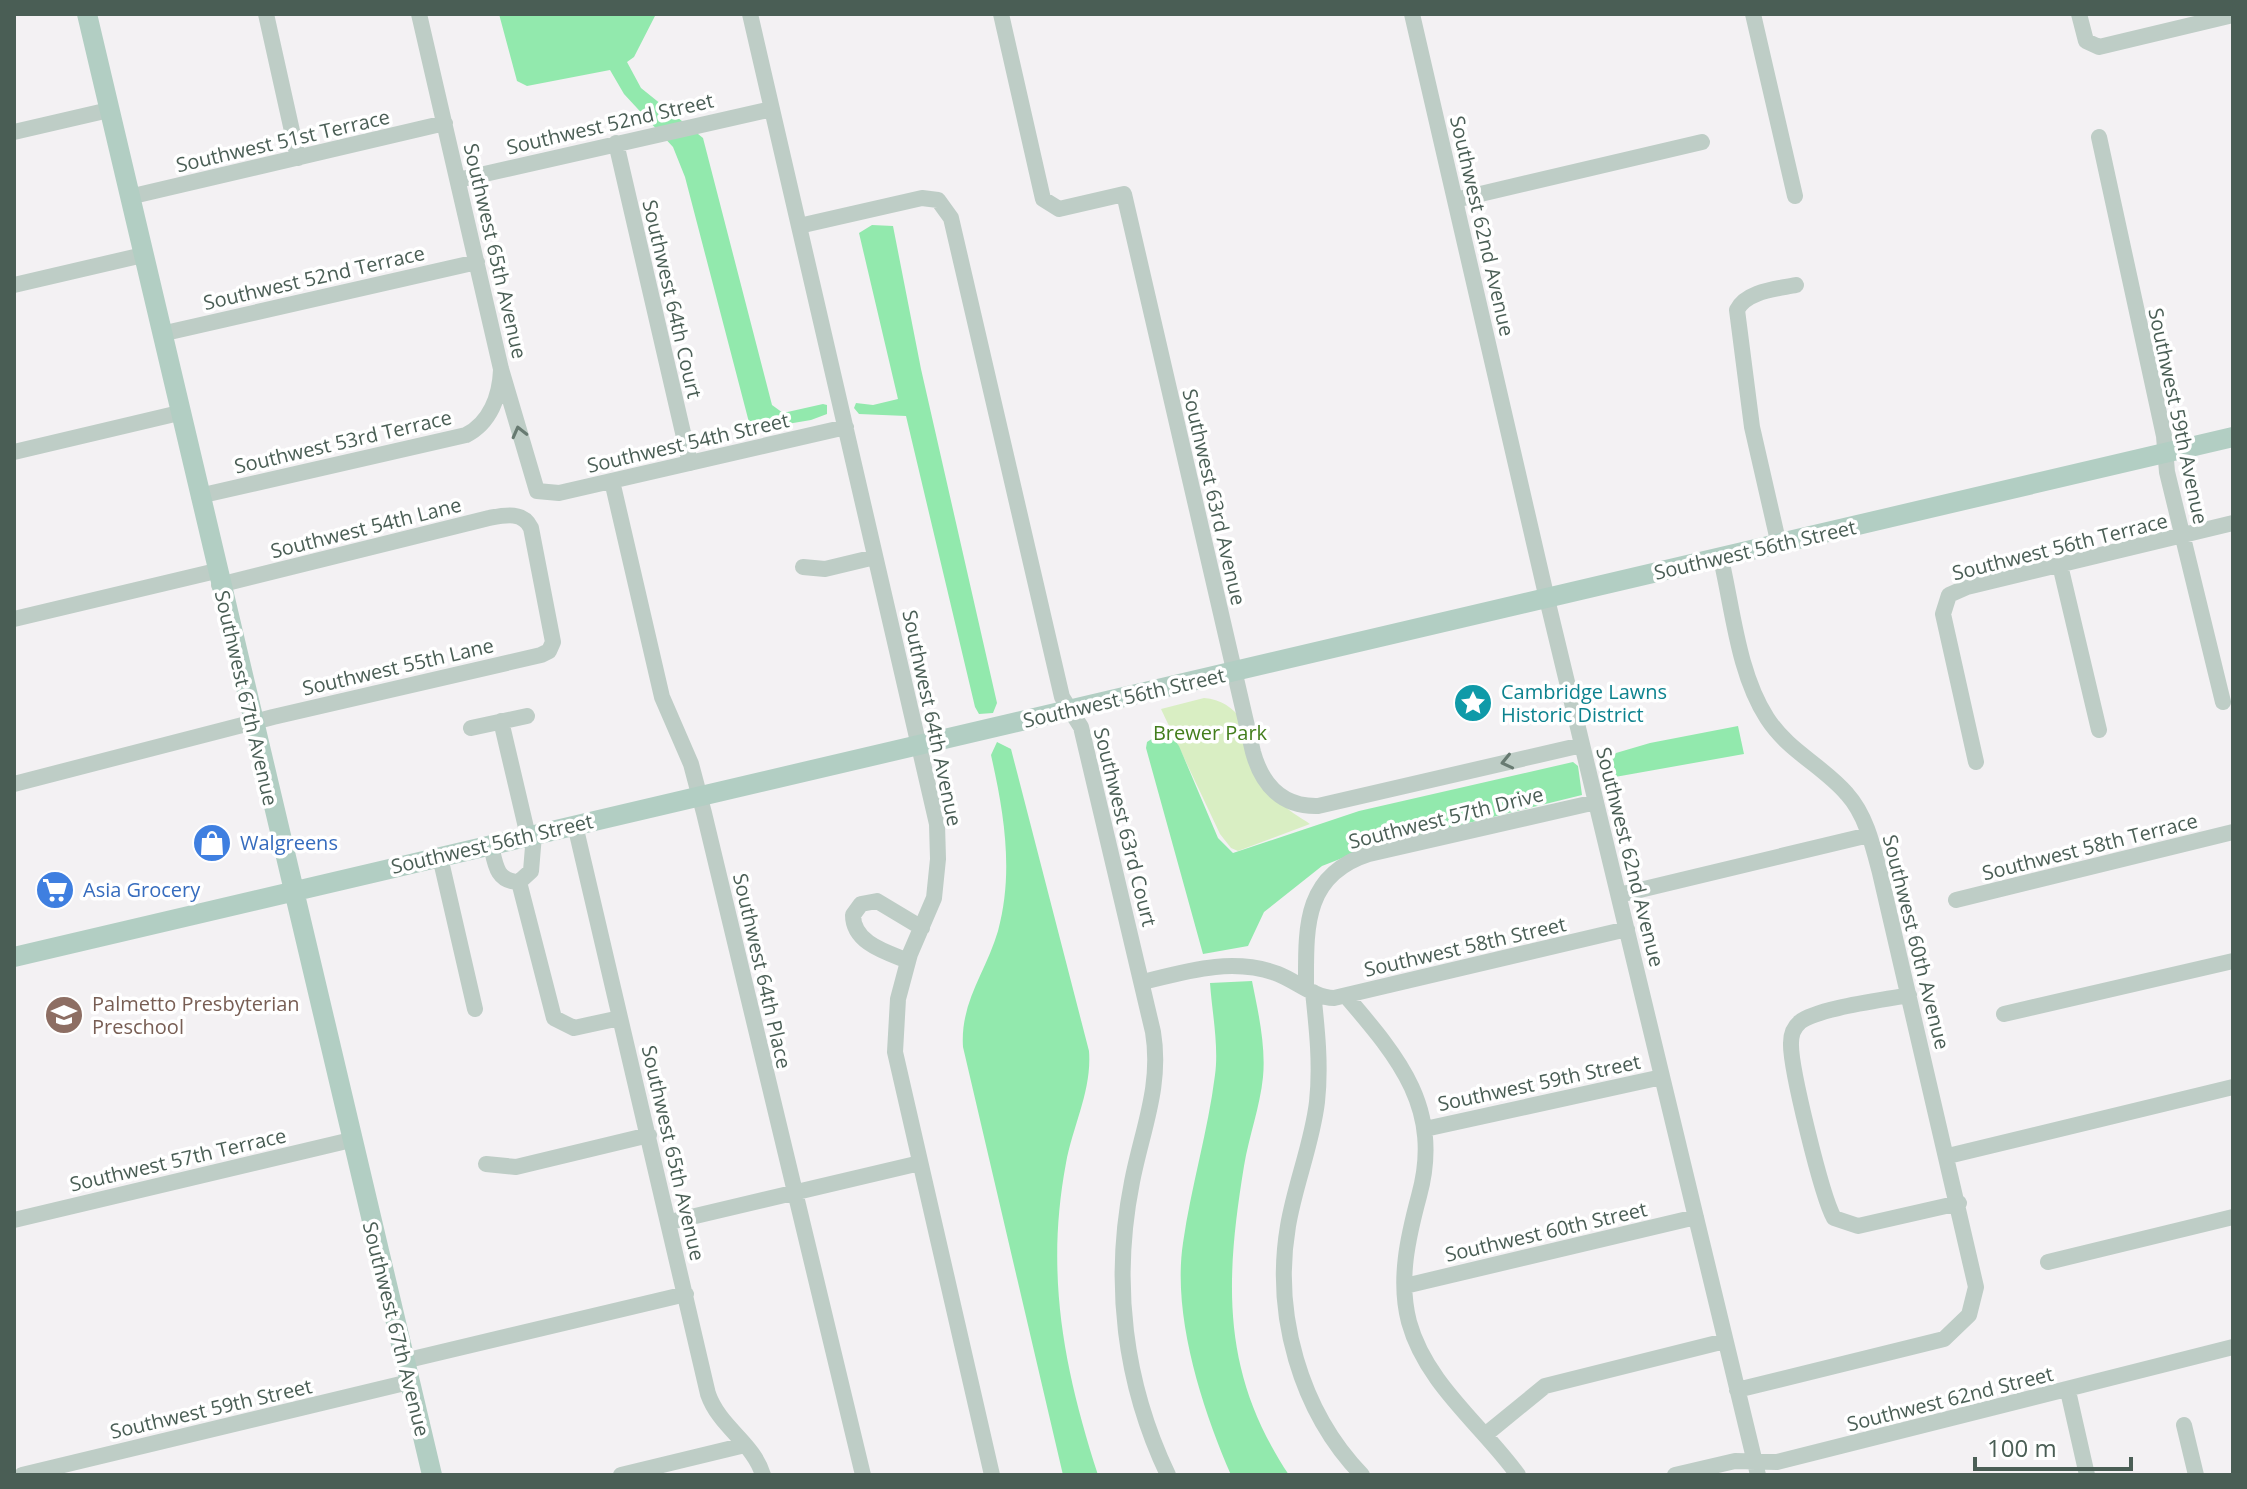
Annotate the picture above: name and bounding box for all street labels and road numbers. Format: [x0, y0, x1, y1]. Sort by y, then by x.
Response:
street label: Southwest 52nd Street [504, 87, 716, 160]
street label: Southwest 51st Terrace [173, 103, 392, 178]
street label: Southwest 62nd Avenue [1444, 113, 1521, 339]
street label: Southwest 65th Avenue [458, 141, 533, 361]
street label: Southwest 64th Court [637, 197, 708, 401]
street label: Southwest 52nd Terrace [201, 239, 427, 316]
street label: Southwest 59th Avenue [2142, 305, 2215, 526]
street label: Southwest 63rd Avenue [1176, 386, 1253, 608]
street label: Southwest 53rd Terrace [232, 403, 454, 480]
street label: Southwest 54th Street [584, 406, 792, 479]
street label: Southwest 54th Lane [268, 491, 464, 564]
street label: Southwest 56th Terrace [1949, 507, 2170, 586]
street label: Southwest 56th Street [1651, 513, 1859, 586]
street label: Southwest 67th Avenue [209, 588, 284, 808]
street label: Southwest 64th Avenue [896, 607, 969, 828]
street label: Southwest 55th Lane [299, 631, 496, 702]
street label: Southwest 56th Street [1020, 661, 1228, 734]
street label: Southwest 63rd Court [1088, 725, 1163, 929]
street label: Southwest 62nd Avenue [1590, 744, 1671, 970]
street label: Southwest 57th Drive [1346, 780, 1546, 855]
street label: Southwest 56th Street [388, 807, 596, 880]
street label: Southwest 58th Terrace [1979, 807, 2200, 886]
street label: Southwest 60th Avenue [1877, 832, 1956, 1052]
street label: Southwest 64th Place [727, 871, 798, 1071]
street label: Southwest 58th Street [1361, 910, 1569, 983]
street label: Southwest 65th Avenue [636, 1043, 711, 1263]
street label: Southwest 59th Street [1435, 1048, 1643, 1117]
street label: Southwest 57th Terrace [67, 1121, 289, 1198]
street label: Southwest 60th Street [1442, 1195, 1650, 1268]
street label: Southwest 67th Avenue [357, 1219, 436, 1439]
street label: Southwest 62nd Street [1844, 1360, 2056, 1437]
street label: Southwest 59th Street [107, 1372, 315, 1445]

